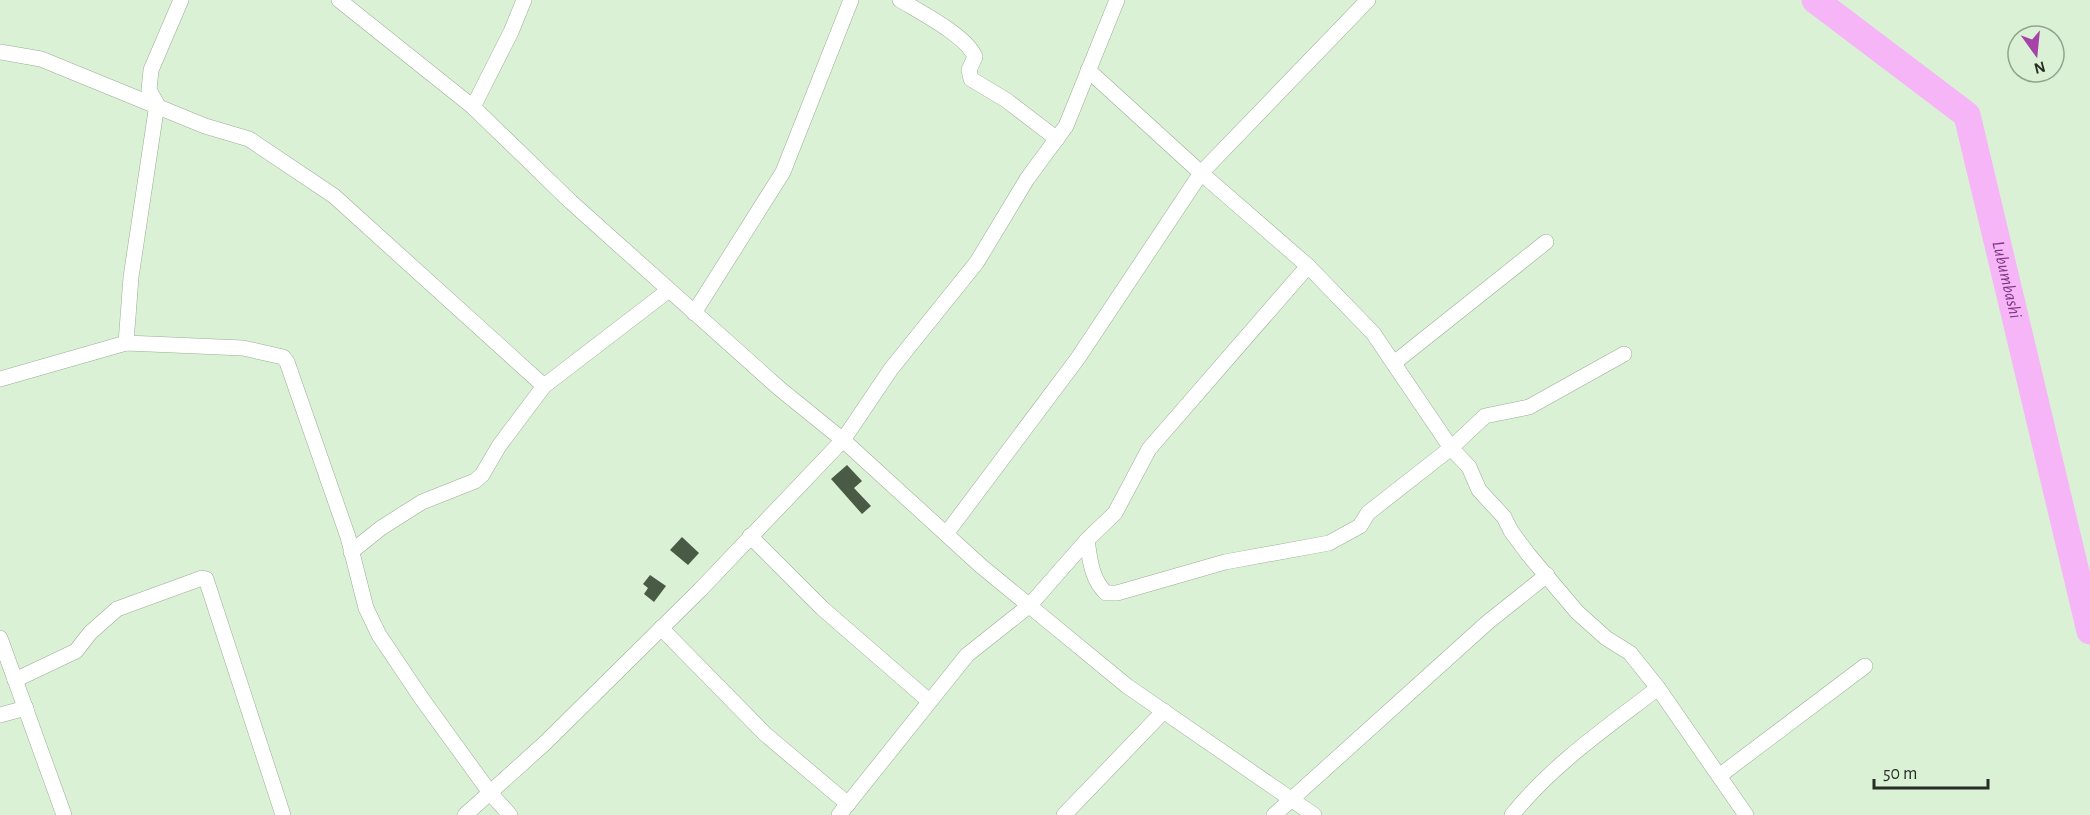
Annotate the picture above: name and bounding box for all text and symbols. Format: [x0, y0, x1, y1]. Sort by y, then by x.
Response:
north arrow [2006, 24, 2066, 84]
text: N [2032, 58, 2047, 77]
water label: Lubumbashi [1988, 239, 2024, 320]
scale bar [1874, 752, 1988, 790]
text: 50 m [1883, 765, 1917, 783]

